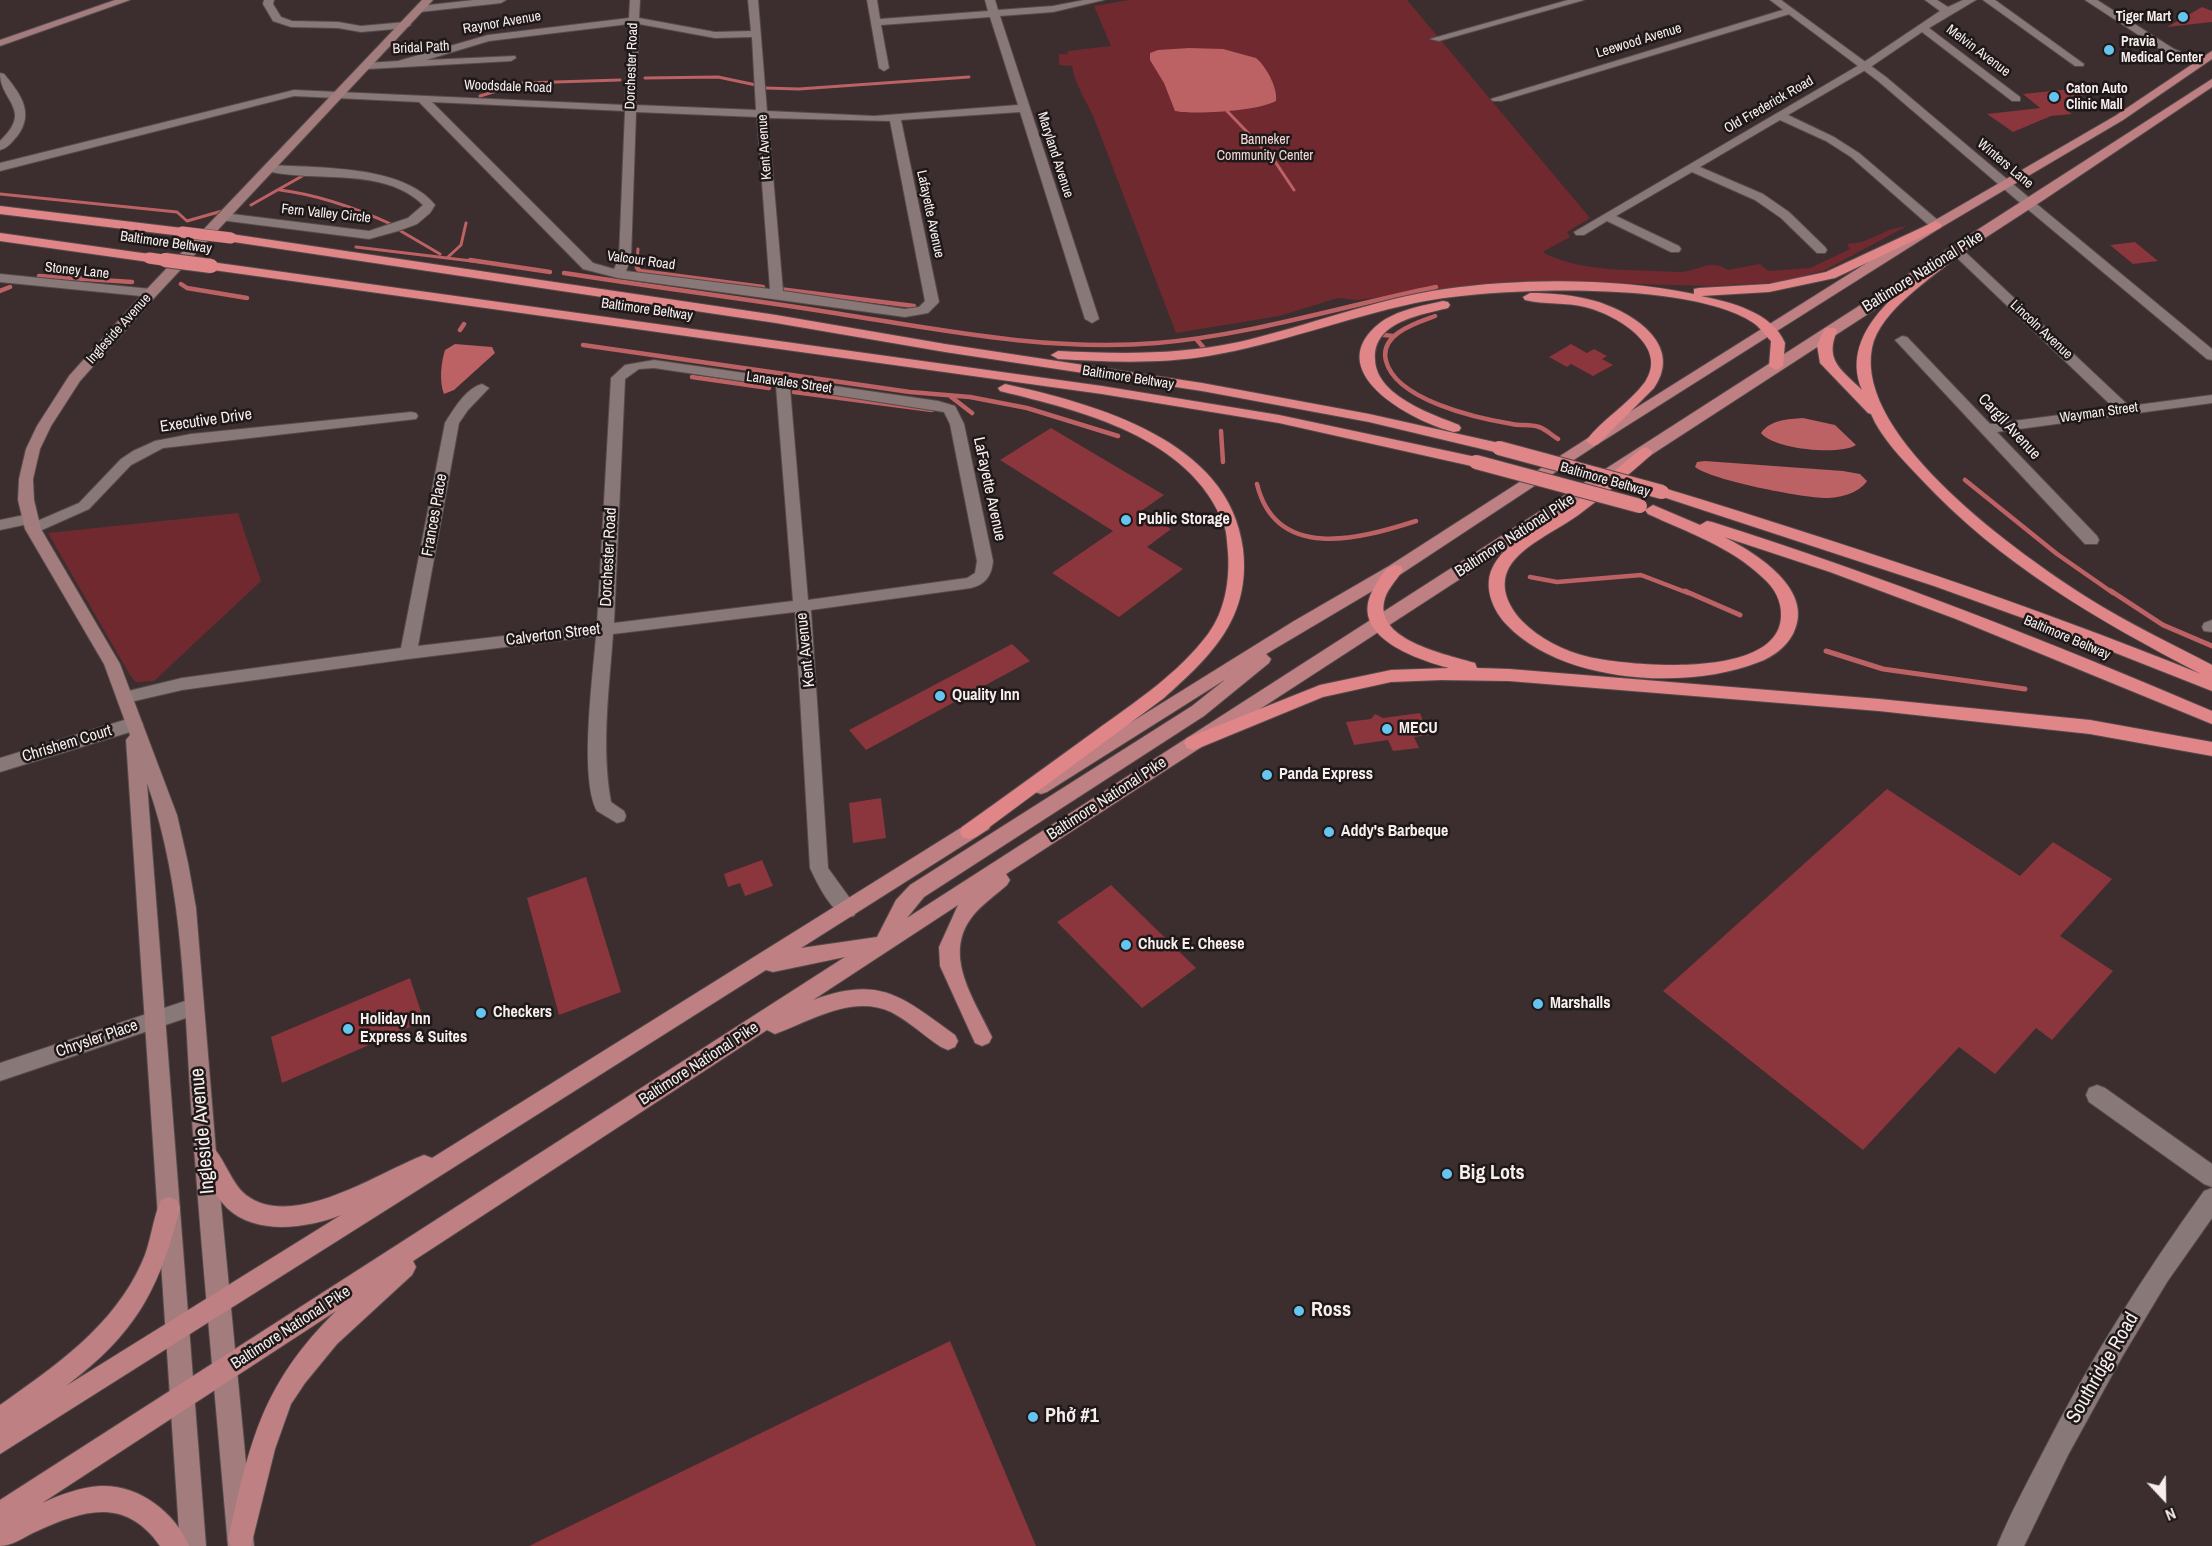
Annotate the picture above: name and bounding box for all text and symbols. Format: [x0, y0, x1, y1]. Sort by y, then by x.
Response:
street label: Raynor Avenue [462, 8, 542, 38]
place label: Tiger Mart [2116, 9, 2171, 25]
marker: Tiger Mart [2176, 10, 2190, 24]
street label: Leewood Avenue [1594, 20, 1684, 62]
street label: Dorchester Road [622, 22, 642, 110]
street label: Melvin Avenue [1943, 22, 2013, 80]
place label: Pravia Medical Center [2121, 34, 2203, 66]
street label: Bridal Path [392, 38, 450, 58]
marker: Pravia Medical Center [2102, 43, 2116, 57]
street label: Old Frederick Road [1721, 73, 1817, 137]
street label: Woodsdale Road [464, 77, 552, 97]
place label: Caton Auto Clinic Mall [2066, 81, 2128, 114]
marker: Caton Auto Clinic Mall [2047, 90, 2061, 104]
street label: Maryland Avenue [1033, 110, 1077, 200]
street label: Kent Avenue [754, 114, 776, 180]
park label: Banneker Community Center [1217, 132, 1313, 164]
street label: Winters Lane [1973, 136, 2037, 192]
street label: Lafayette Avenue [913, 169, 947, 259]
street label: Fern Valley Circle [280, 201, 372, 227]
street label: Baltimore National Pike [1859, 227, 1987, 317]
street label: Baltimore Beltway [119, 228, 213, 258]
street label: Valcour Road [606, 248, 676, 274]
street label: Stoney Lane [44, 259, 110, 283]
street label: Ingleside Avenue [83, 290, 155, 368]
street label: Baltimore Beltway [600, 295, 694, 325]
street label: Lincoln Avenue [2006, 297, 2076, 363]
street label: Baltimore Beltway [1081, 362, 1175, 394]
street label: Lanavales Street [745, 369, 833, 397]
street label: Cargil Avenue [1974, 390, 2044, 464]
street label: Wayman Street [2059, 399, 2139, 427]
street label: Executive Drive [159, 405, 253, 437]
street label: LaFayette Avenue [969, 435, 1009, 543]
street label: Baltimore Beltway [1558, 459, 1652, 501]
street label: Frances Place [418, 472, 452, 558]
street label: Baltimore National Pike [1452, 490, 1578, 582]
street label: Dorchester Road [597, 507, 621, 607]
place label: Public Storage [1138, 510, 1230, 530]
marker: Public Storage [1119, 513, 1133, 527]
street label: Kent Avenue [793, 612, 819, 688]
street label: Baltimore Beltway [2021, 612, 2113, 664]
street label: Calverton Street [505, 620, 601, 650]
place label: Quality Inn [952, 686, 1020, 706]
marker: Quality Inn [933, 689, 947, 703]
place label: MECU [1399, 719, 1438, 739]
street label: Chrishem Court [20, 721, 114, 767]
marker: MECU [1380, 722, 1394, 736]
street label: Baltimore National Pike [1044, 753, 1170, 845]
place label: Panda Express [1279, 765, 1373, 785]
marker: Panda Express [1260, 768, 1274, 782]
place label: Addy's Barbeque [1341, 822, 1448, 842]
marker: Addy's Barbeque [1322, 825, 1336, 839]
place label: Chuck E. Cheese [1138, 935, 1244, 955]
marker: Chuck E. Cheese [1119, 938, 1133, 952]
place label: Marshalls [1550, 994, 1611, 1014]
marker: Marshalls [1531, 997, 1545, 1011]
place label: Checkers [493, 1003, 552, 1023]
marker: Checkers [474, 1006, 488, 1020]
place label: Holiday Inn Express & Suites [360, 1010, 467, 1048]
street label: Chrysler Place [54, 1016, 140, 1062]
street label: Baltimore National Pike [636, 1018, 762, 1110]
marker: Holiday Inn Express & Suites [341, 1022, 355, 1036]
street label: Ingleside Avenue [186, 1067, 220, 1195]
place label: Big Lots [1459, 1162, 1525, 1186]
marker: Big Lots [1440, 1167, 1454, 1181]
street label: Baltimore National Pike [228, 1282, 354, 1374]
place label: Ross [1311, 1299, 1351, 1323]
marker: Ross [1292, 1304, 1306, 1318]
street label: Southridge Road [2062, 1308, 2144, 1428]
place label: Phở #1 [1045, 1405, 1099, 1429]
marker: Phở #1 [1026, 1410, 1040, 1424]
north arrow [2134, 1468, 2194, 1528]
text: N [2162, 1503, 2179, 1527]

